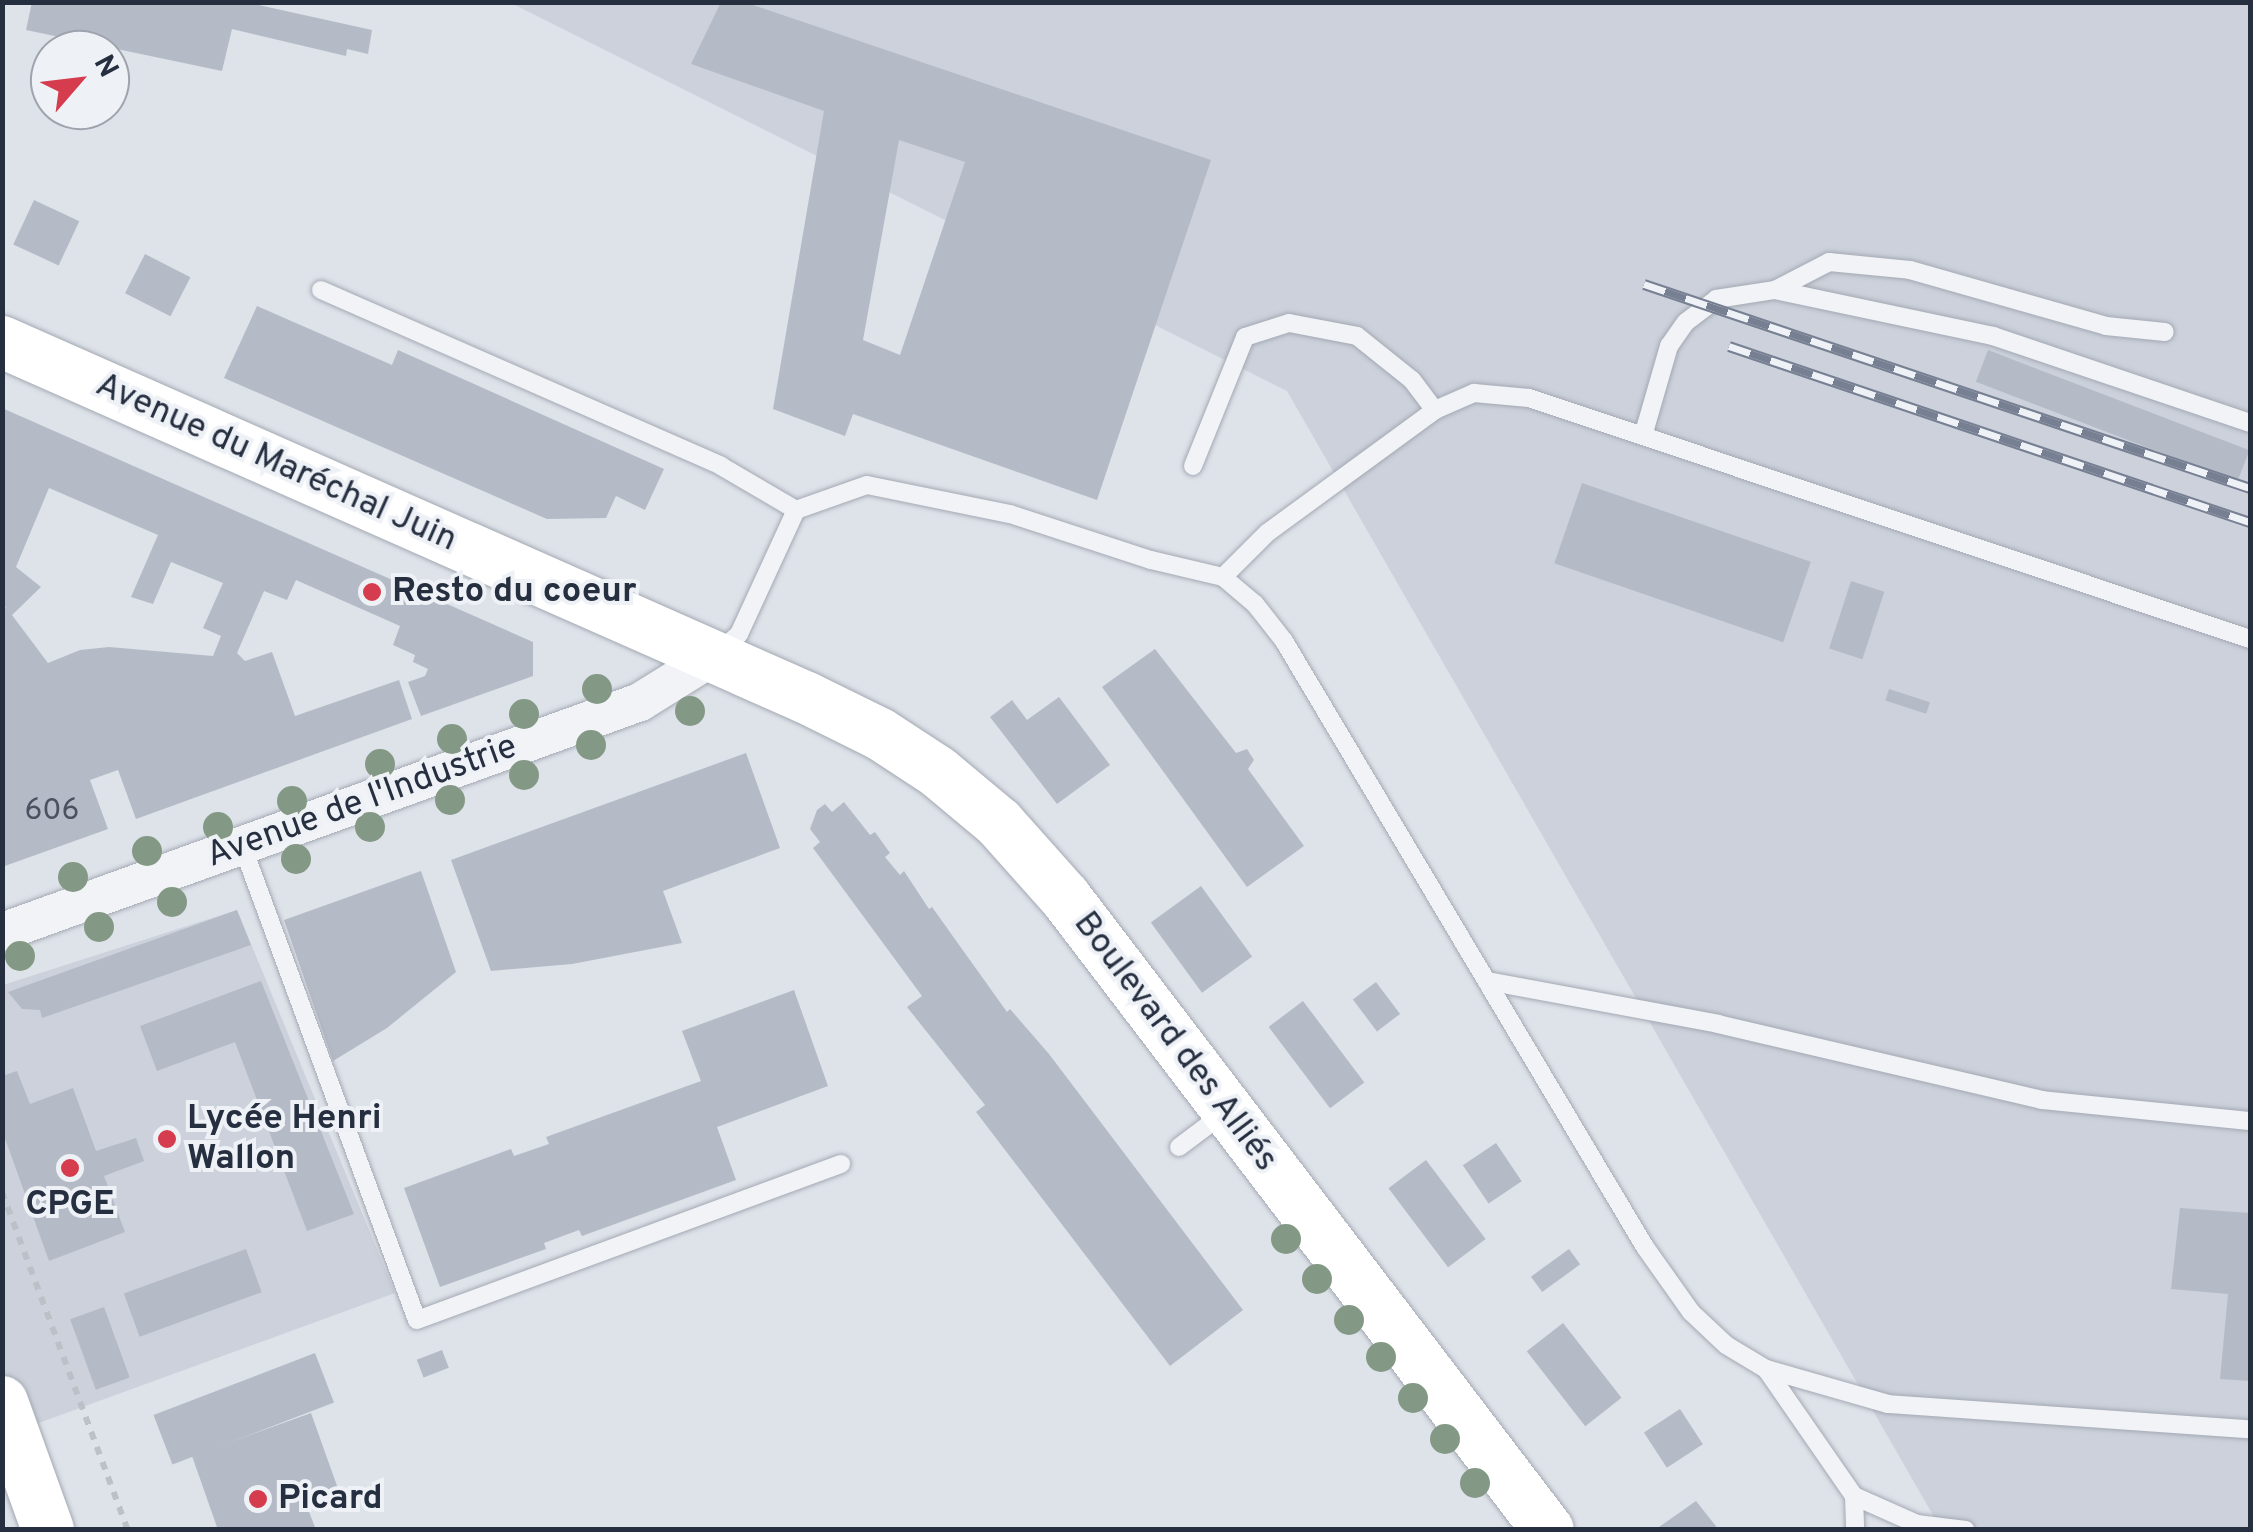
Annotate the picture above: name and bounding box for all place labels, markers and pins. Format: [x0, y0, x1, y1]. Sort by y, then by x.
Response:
place label: Resto du coeur [392, 571, 636, 613]
marker: Resto du coeur [361, 581, 383, 603]
place label: Lycée Henri Wallon [187, 1098, 382, 1180]
marker: Lycée Henri Wallon [156, 1128, 178, 1150]
marker: CPGE [59, 1157, 81, 1179]
place label: CPGE [25, 1184, 115, 1226]
place label: Picard [278, 1478, 383, 1520]
marker: Picard [247, 1488, 269, 1510]

